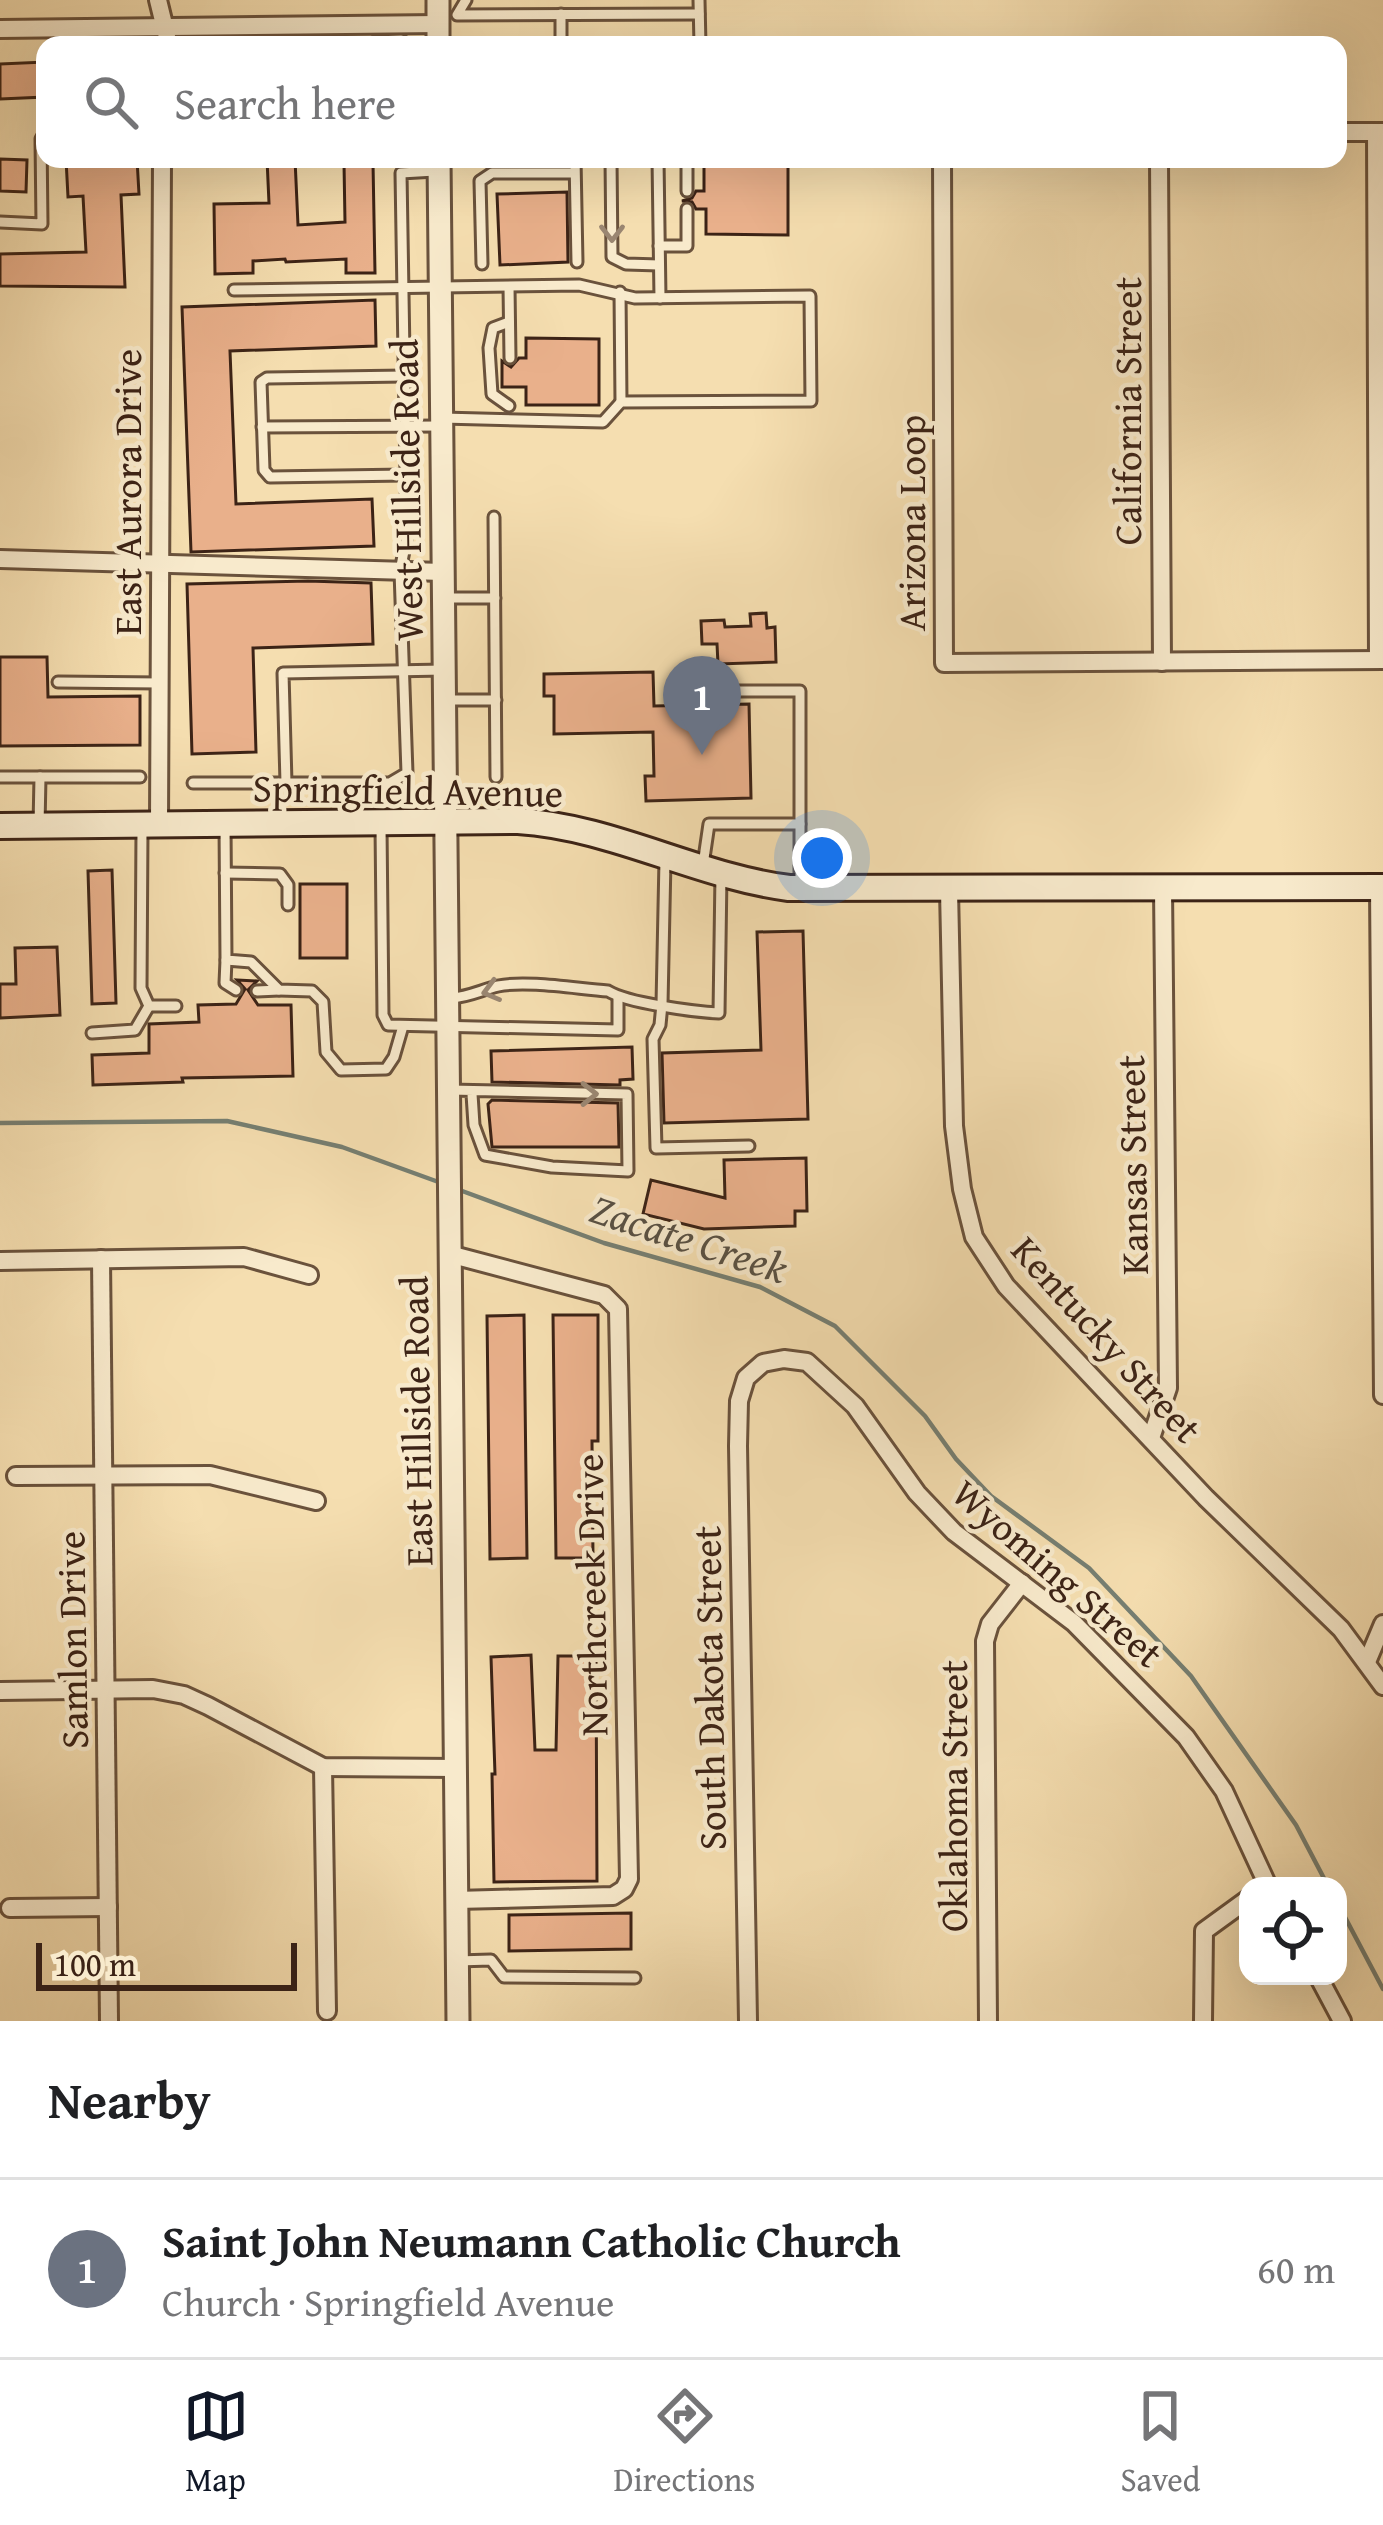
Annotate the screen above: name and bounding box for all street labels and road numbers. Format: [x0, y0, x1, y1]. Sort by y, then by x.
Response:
street label: California Street [1098, 276, 1155, 545]
street label: West Hillside Road [374, 338, 437, 642]
street label: East Aurora Drive [98, 349, 155, 635]
street label: Arizona Loop [882, 415, 939, 631]
street label: Springfield Avenue [252, 758, 564, 821]
street label: Kansas Street [1101, 1054, 1162, 1276]
street label: Kentucky Street [999, 1222, 1216, 1455]
street label: East Hillside Road [384, 1275, 447, 1567]
street label: Northcreek Drive [560, 1453, 621, 1737]
street label: Wyoming Street [940, 1465, 1176, 1681]
street label: South Dakota Street [677, 1525, 740, 1851]
street label: Samlon Drive [41, 1530, 102, 1750]
street label: Oklahoma Street [924, 1660, 981, 1932]

